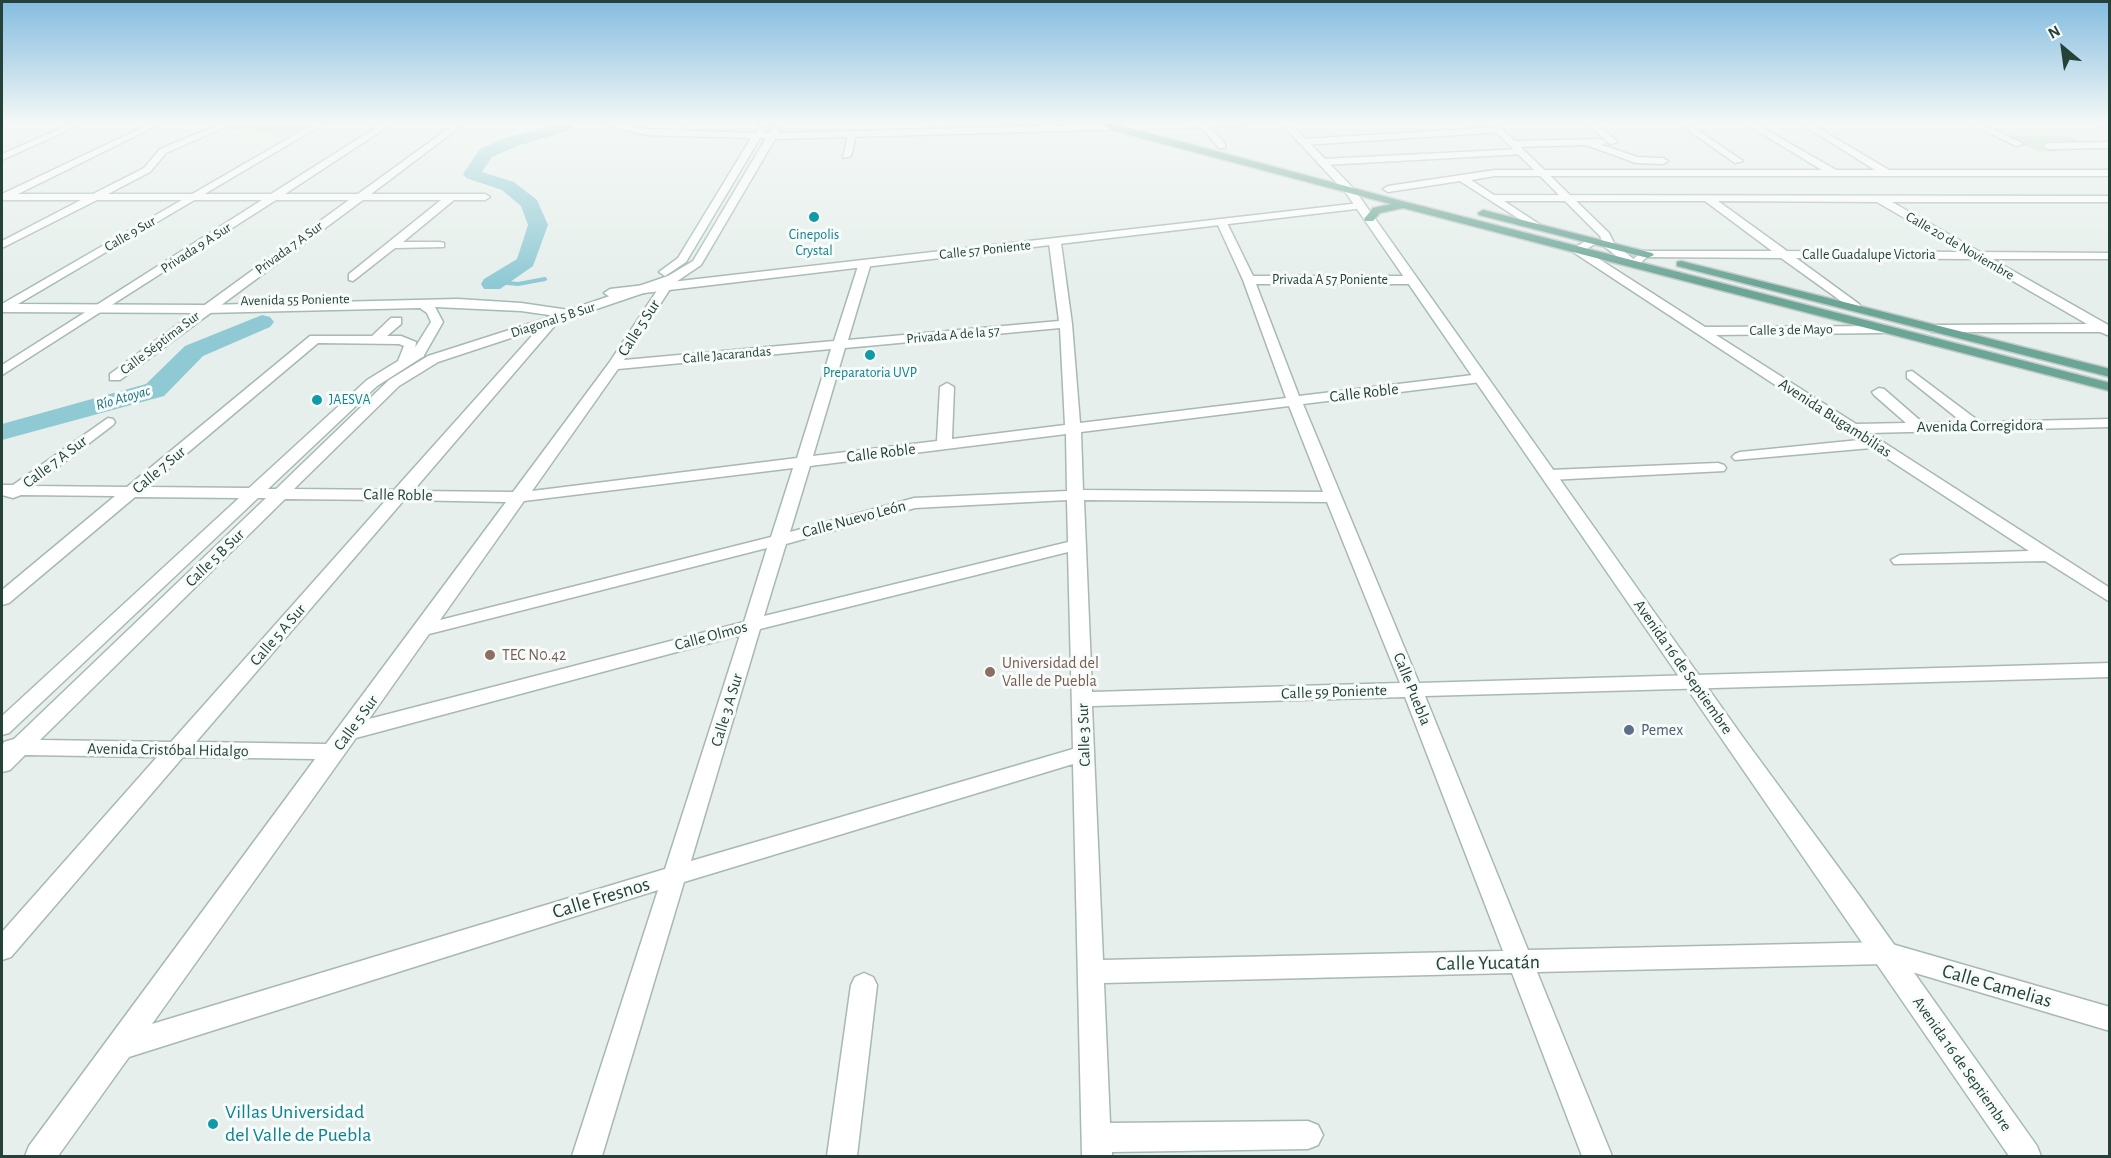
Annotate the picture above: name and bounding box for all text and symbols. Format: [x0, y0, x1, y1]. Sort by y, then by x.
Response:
north arrow [2033, 18, 2093, 78]
text: N [2046, 23, 2063, 42]
street label: Calle 20 de Noviembre [1903, 208, 2017, 284]
marker: Cinepolis Crystal [807, 210, 821, 224]
street label: Calle 9 Sur [101, 213, 159, 255]
street label: Privada 7 A Sur [252, 218, 326, 278]
street label: Privada 9 A Sur [158, 219, 234, 277]
place label: Cinepolis Crystal [789, 227, 839, 260]
street label: Calle 57 Poniente [938, 237, 1032, 263]
street label: Calle Guadalupe Victoria [1802, 247, 1936, 263]
street label: Privada A 57 Poniente [1272, 272, 1388, 288]
street label: Avenida 55 Poniente [240, 291, 350, 309]
street label: Calle 5 Sur [614, 296, 664, 360]
street label: Diagonal 5 B Sur [509, 298, 597, 342]
street label: Calle Séptima Sur [117, 308, 203, 378]
street label: Calle 3 de Mayo [1749, 321, 1833, 339]
street label: Privada A de la 57 [906, 323, 1000, 347]
street label: Calle Jacarandas [682, 343, 772, 367]
marker: Preparatoria UVP [863, 348, 877, 362]
place label: Preparatoria UVP [823, 365, 917, 381]
street label: Avenida Bugambilias [1775, 374, 1895, 462]
street label: Calle Roble [1328, 379, 1400, 407]
water label: Río Atoyac [94, 382, 152, 414]
place label: JAESVA [329, 392, 370, 408]
marker: JAESVA [310, 393, 324, 407]
street label: Avenida Corregidora [1917, 415, 2043, 437]
street label: Calle 7 A Sur [19, 432, 91, 492]
street label: Calle Roble [845, 439, 917, 467]
street label: Calle 7 Sur [128, 442, 190, 498]
street label: Calle Roble [363, 485, 433, 505]
street label: Calle Nuevo León [800, 496, 908, 542]
street label: Calle 5 B Sur [181, 525, 249, 591]
street label: Avenida 16 de Septiembre [1629, 596, 1737, 738]
street label: Calle 5 A Sur [246, 600, 310, 670]
street label: Calle Olmos [673, 617, 749, 655]
place label: TEC N0.42 [502, 645, 566, 665]
marker: TEC N0.42 [483, 648, 497, 662]
street label: Calle Puebla [1389, 650, 1435, 728]
place label: Universidad del Valle de Puebla [1002, 653, 1099, 691]
marker: Universidad del Valle de Puebla [983, 665, 997, 679]
street label: Calle 3 A Sur [707, 671, 747, 749]
street label: Calle 59 Poniente [1281, 681, 1387, 703]
street label: Calle 5 Sur [330, 692, 382, 754]
street label: Calle 3 Sur [1073, 703, 1095, 767]
place label: Pemex [1641, 720, 1683, 740]
marker: Pemex [1622, 723, 1636, 737]
street label: Avenida Cristóbal Hidalgo [87, 739, 249, 761]
street label: Calle Fresnos [549, 872, 653, 924]
street label: Calle Yucatán [1436, 950, 1540, 976]
street label: Calle Camelias [1939, 959, 2055, 1013]
street label: Avenida 16 de Septiembre [1908, 993, 2016, 1135]
place label: Villas Universidad del Valle de Puebla [225, 1100, 372, 1147]
marker: Villas Universidad del Valle de Puebla [206, 1117, 220, 1131]

